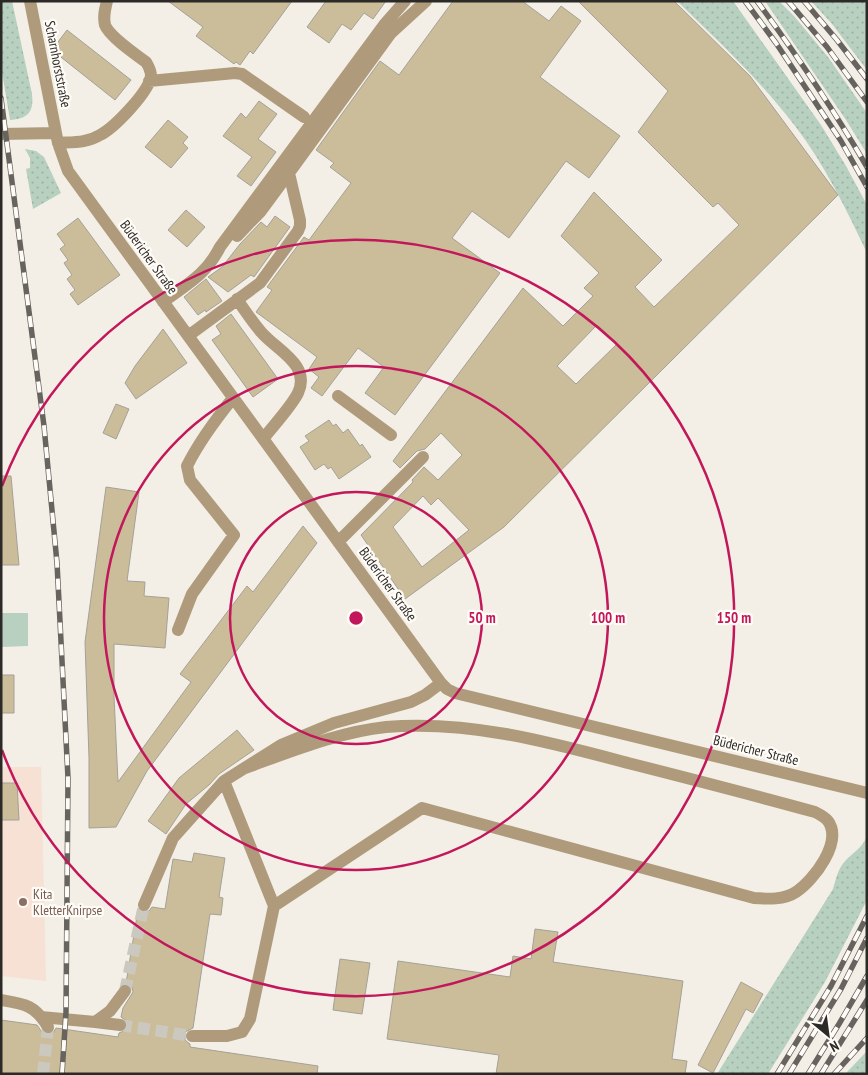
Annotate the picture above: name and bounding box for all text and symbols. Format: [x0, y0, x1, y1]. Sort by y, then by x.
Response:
street label: Scharnhorststraße [41, 19, 75, 109]
street label: Büdericher Straße [116, 217, 182, 298]
street label: Büdericher Straße [355, 544, 421, 625]
text: 50 m [468, 608, 496, 627]
text: 100 m [591, 608, 625, 627]
text: 150 m [717, 608, 751, 627]
centre of rings [347, 609, 365, 627]
street label: Büdericher Straße [712, 731, 801, 769]
place label: Kita KletterKnirpse [33, 885, 103, 919]
marker: Kita KletterKnirpse [17, 896, 29, 908]
north arrow [803, 1010, 853, 1060]
text: N [827, 1037, 842, 1056]

